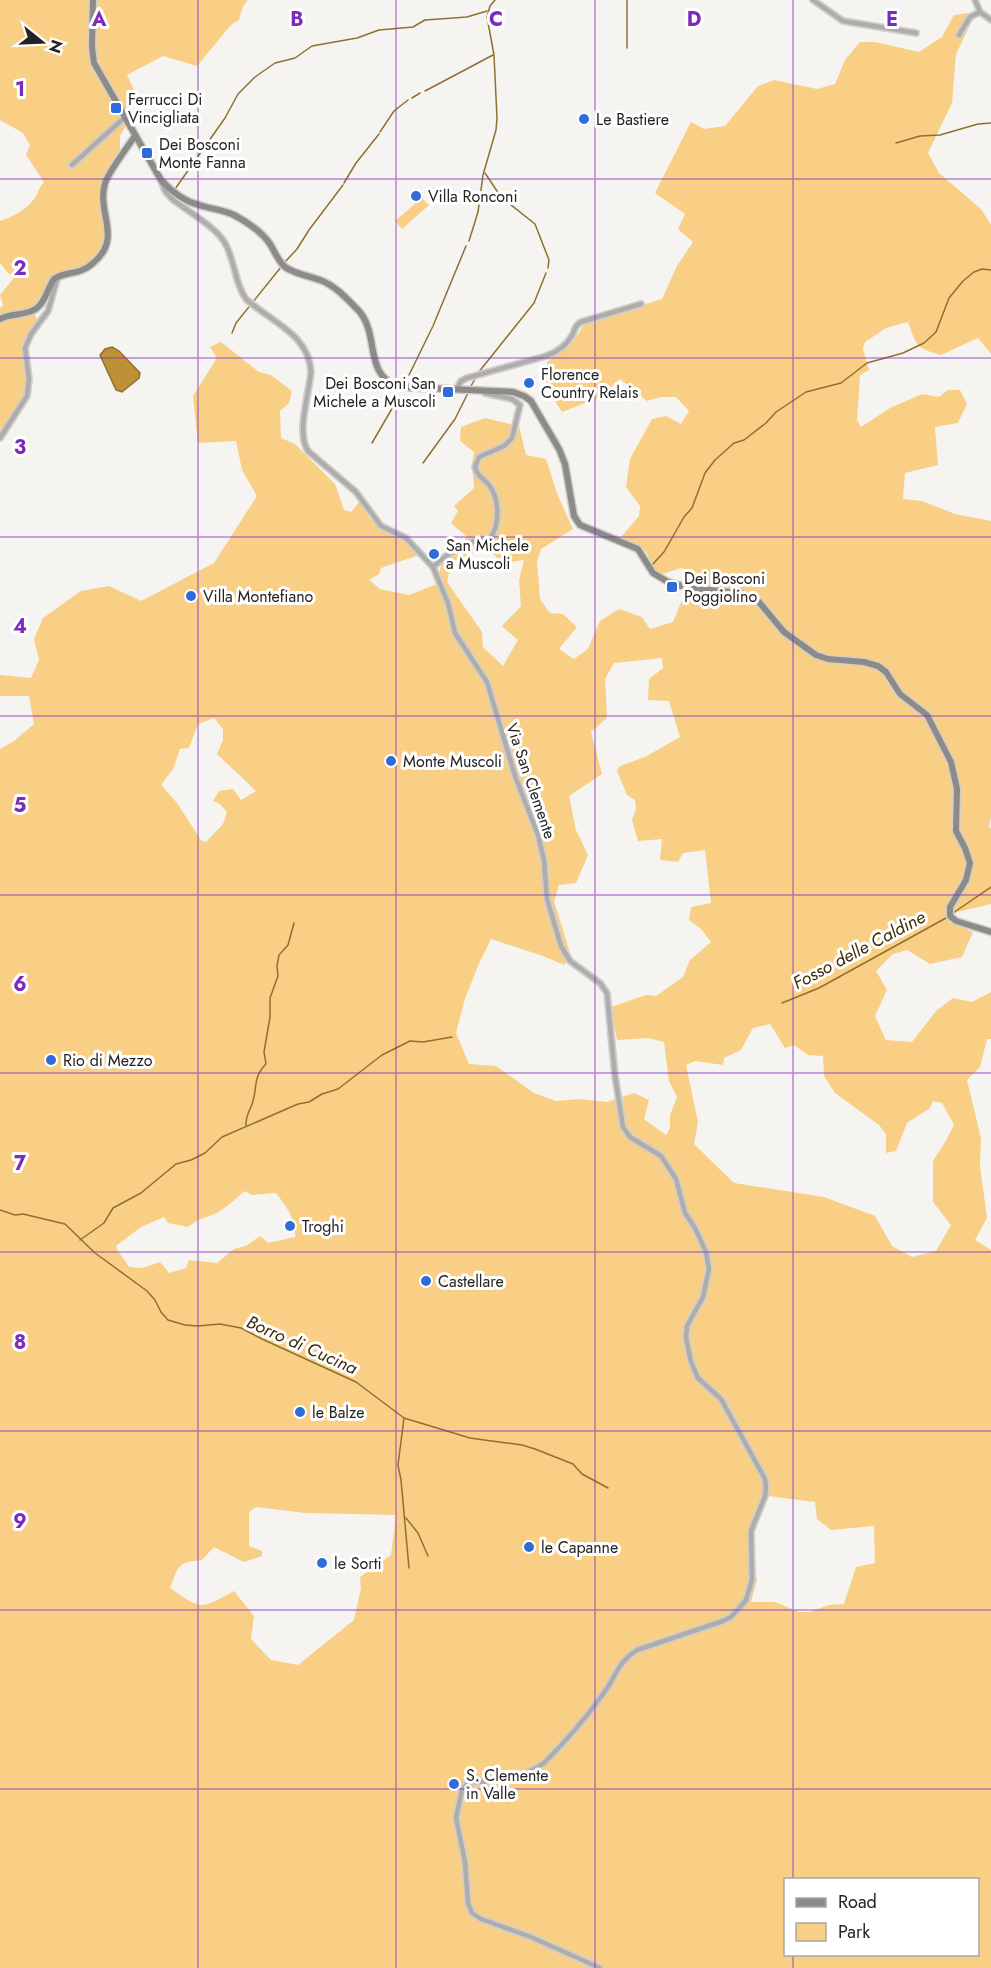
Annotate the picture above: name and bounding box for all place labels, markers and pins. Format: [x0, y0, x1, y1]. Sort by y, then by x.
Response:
place label: Ferrucci Di Vincigliata [128, 88, 202, 129]
marker: Ferrucci Di Vincigliata [109, 101, 123, 115]
place label: Le Bastiere [596, 108, 669, 131]
marker: Le Bastiere [577, 112, 591, 126]
place label: Dei Bosconi Monte Fanna [159, 133, 246, 174]
marker: Dei Bosconi Monte Fanna [140, 146, 154, 160]
place label: Villa Ronconi [428, 185, 518, 208]
marker: Villa Ronconi [409, 189, 423, 203]
place label: Florence Country Relais [541, 363, 638, 404]
place label: Dei Bosconi San Michele a Muscoli [313, 372, 436, 413]
marker: Florence Country Relais [522, 376, 536, 390]
marker: Dei Bosconi San Michele a Muscoli [441, 385, 455, 399]
place label: San Michele a Muscoli [446, 534, 529, 575]
marker: San Michele a Muscoli [427, 547, 441, 561]
place label: Dei Bosconi Poggiolino [684, 567, 765, 608]
marker: Dei Bosconi Poggiolino [665, 580, 679, 594]
place label: Villa Montefiano [203, 585, 314, 608]
marker: Villa Montefiano [184, 589, 198, 603]
place label: Monte Muscoli [403, 750, 502, 773]
marker: Monte Muscoli [384, 754, 398, 768]
place label: Rio di Mezzo [63, 1049, 153, 1072]
marker: Rio di Mezzo [44, 1053, 58, 1067]
place label: Troghi [302, 1215, 344, 1238]
marker: Troghi [283, 1219, 297, 1233]
place label: Castellare [438, 1270, 504, 1293]
marker: Castellare [419, 1274, 433, 1288]
place label: le Balze [312, 1401, 364, 1424]
marker: le Balze [293, 1405, 307, 1419]
place label: le Capanne [541, 1536, 618, 1559]
marker: le Capanne [522, 1540, 536, 1554]
place label: le Sorti [334, 1552, 382, 1575]
marker: le Sorti [315, 1556, 329, 1570]
place label: S. Clemente in Valle [466, 1764, 548, 1805]
marker: S. Clemente in Valle [447, 1777, 461, 1791]

